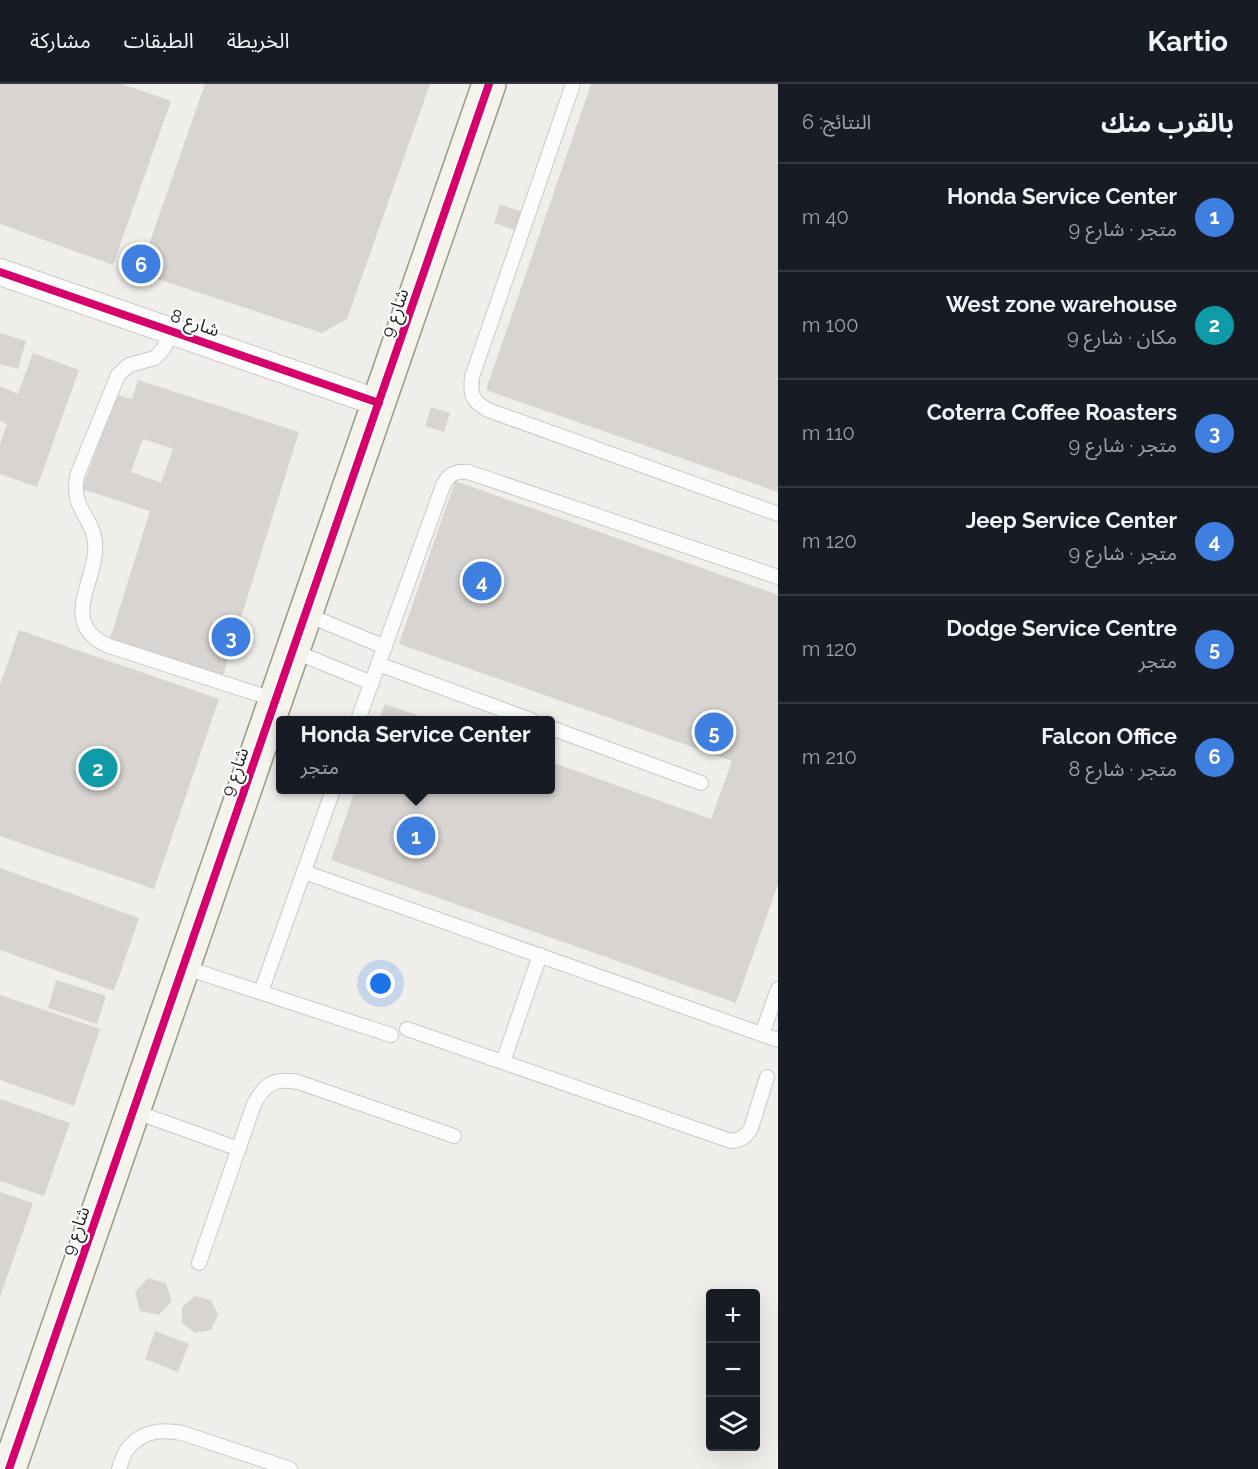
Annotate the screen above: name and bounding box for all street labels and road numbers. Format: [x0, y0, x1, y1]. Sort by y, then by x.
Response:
street label: شارع 9 [376, 286, 416, 341]
street label: شارع 8 [167, 304, 222, 344]
street label: شارع 9 [216, 745, 256, 800]
street label: شارع 9 [57, 1204, 97, 1259]

